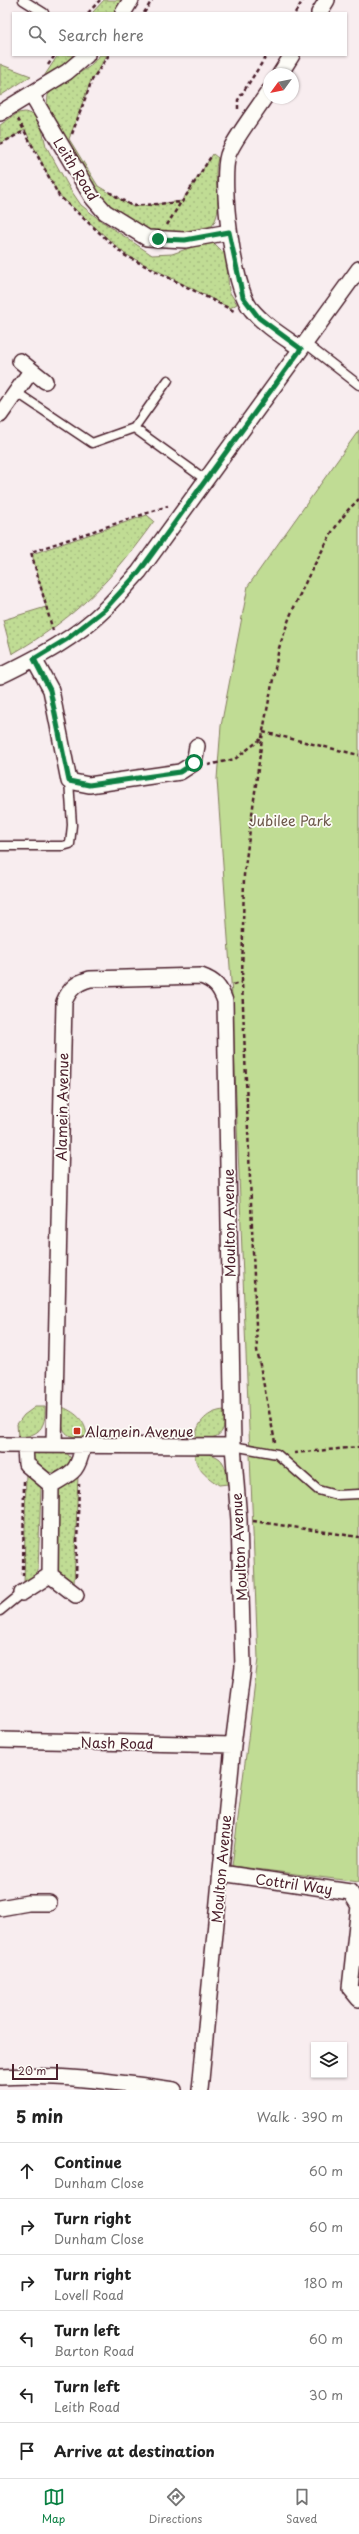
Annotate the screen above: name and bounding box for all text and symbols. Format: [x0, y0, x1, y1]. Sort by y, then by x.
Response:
search box [12, 12, 347, 56]
icon: search [26, 23, 48, 45]
text: Search here [58, 23, 144, 46]
north arrow [263, 68, 299, 104]
street label: Leith Road [48, 133, 104, 205]
route end [149, 230, 167, 248]
route start [185, 754, 203, 772]
park label: Jubilee Park [249, 810, 332, 831]
street label: Alamein Avenue [51, 1053, 73, 1161]
street label: Moulton Avenue [218, 1168, 240, 1277]
place label: Alamein Avenue [85, 1421, 194, 1442]
marker: Alamein Avenue [72, 1426, 82, 1436]
street label: Moulton Avenue [226, 1492, 252, 1602]
street label: Nash Road [80, 1732, 154, 1754]
street label: Moulton Avenue [206, 1814, 236, 1924]
street label: Cottril Way [254, 1868, 334, 1900]
map controls [311, 2042, 347, 2078]
button: layers [311, 2042, 347, 2078]
scale bar [12, 2062, 58, 2081]
text: 20 m [18, 2062, 46, 2079]
text: 5 min [16, 2103, 63, 2129]
text: Walk · 390 m [257, 2107, 343, 2126]
text: Continue [54, 2150, 122, 2173]
icon: ahead [16, 2160, 38, 2182]
text: 60 m [309, 2161, 343, 2180]
text: Dunham Close [54, 2173, 144, 2192]
text: Turn right [54, 2206, 131, 2229]
icon: right [16, 2216, 38, 2238]
text: 60 m [309, 2217, 343, 2236]
text: Dunham Close [54, 2229, 144, 2248]
text: Turn right [54, 2262, 131, 2285]
icon: right [16, 2272, 38, 2294]
text: 180 m [304, 2273, 343, 2292]
text: Lovell Road [54, 2285, 124, 2304]
text: Turn left [54, 2318, 120, 2341]
icon: left [16, 2328, 38, 2350]
text: 60 m [309, 2329, 343, 2348]
text: Barton Road [54, 2341, 134, 2360]
text: Turn left [54, 2374, 120, 2397]
icon: left [16, 2384, 38, 2406]
text: 30 m [309, 2385, 343, 2404]
text: Leith Road [54, 2397, 120, 2416]
text: Arrive at destination [54, 2439, 215, 2462]
icon: arrive [16, 2440, 38, 2462]
tab: Map [42, 2486, 65, 2527]
tab: Directions [149, 2486, 202, 2527]
tab: Saved [286, 2486, 317, 2527]

